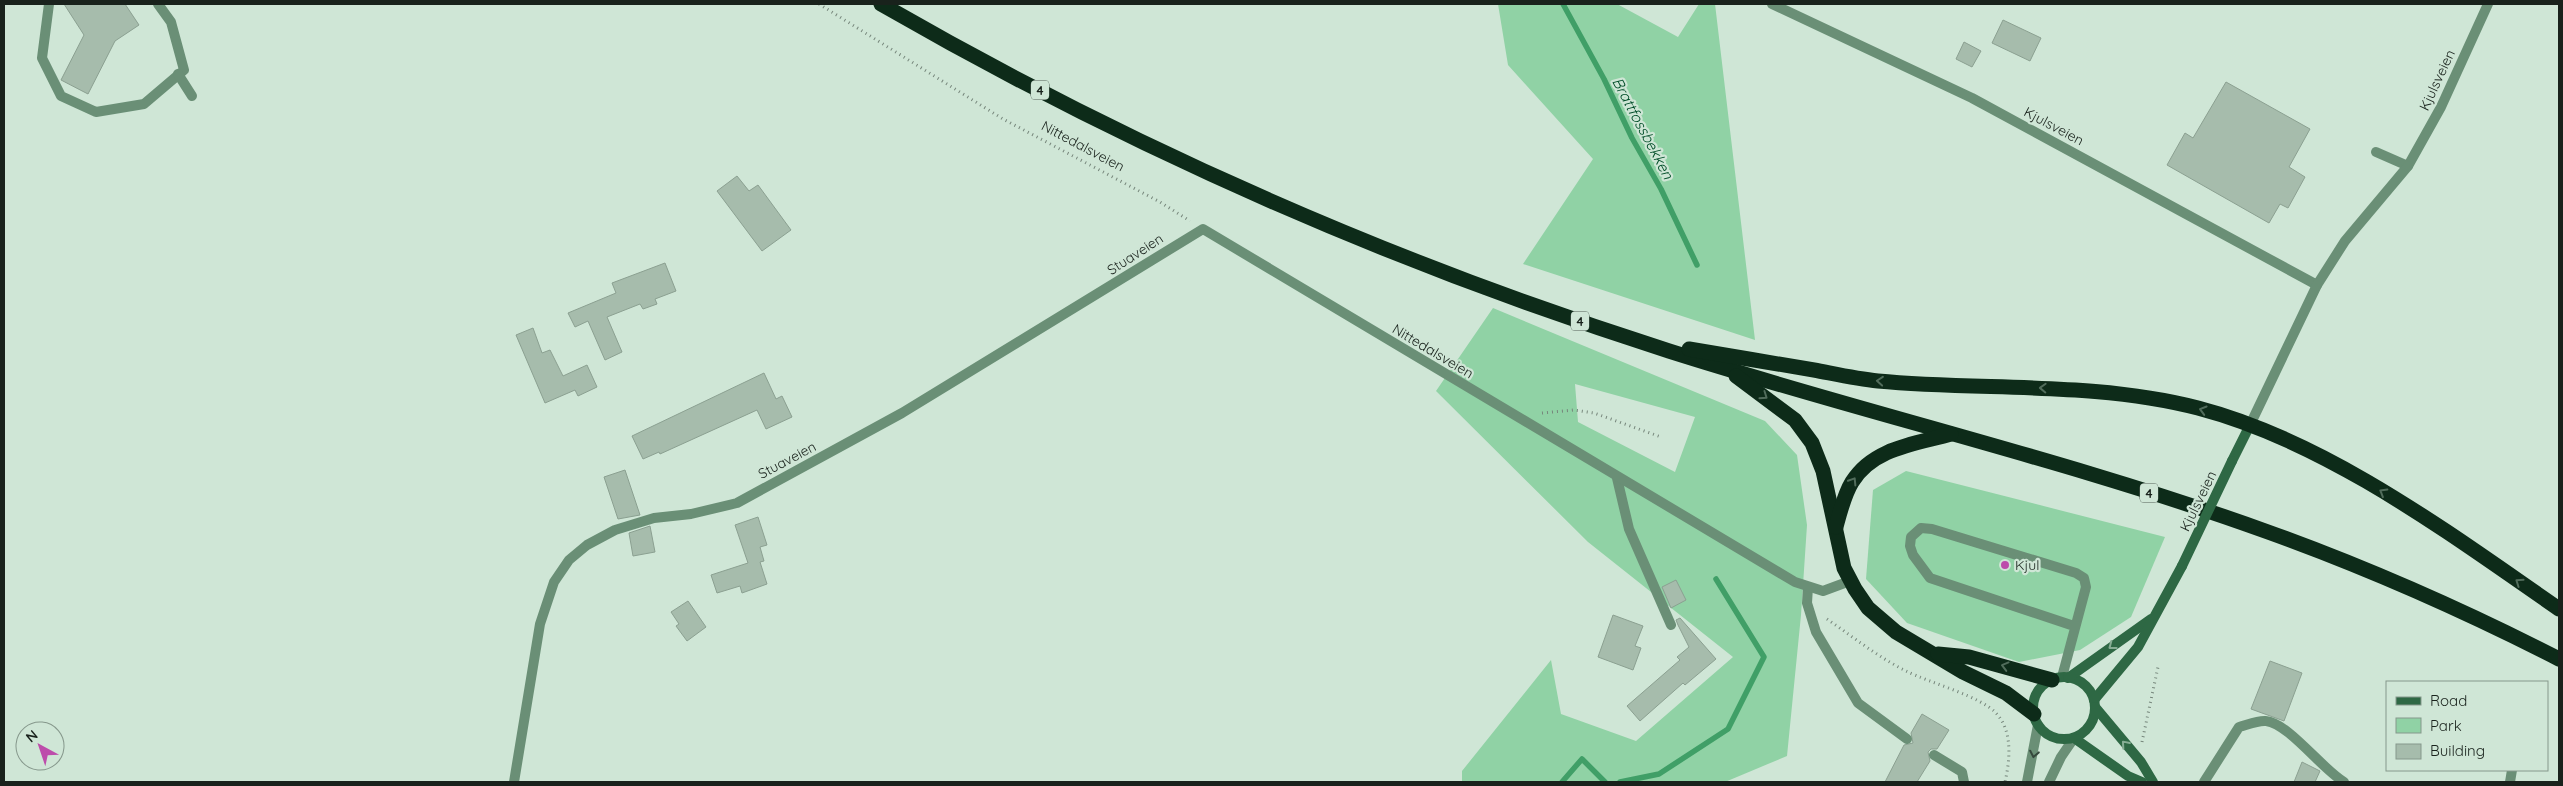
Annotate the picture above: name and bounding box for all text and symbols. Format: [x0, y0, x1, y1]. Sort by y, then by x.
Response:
street label: Kjulsveien [2415, 47, 2459, 113]
water label: Brattfossbekken [1608, 74, 1678, 182]
road number: 4 [1031, 80, 1049, 100]
street label: Kjulsveien [2021, 103, 2087, 149]
street label: Nittedalsveien [1038, 117, 1128, 175]
street label: Stuaveien [1104, 229, 1166, 279]
road number: 4 [1571, 312, 1589, 331]
street label: Nittedalsveien [1389, 320, 1477, 382]
one-way arrow [1876, 376, 1884, 387]
one-way arrow [2038, 383, 2046, 393]
one-way arrow [1759, 390, 1768, 399]
one-way arrow [2200, 405, 2208, 415]
street label: Stuaveien [755, 437, 819, 483]
street label: Kjulsveien [2176, 468, 2220, 534]
one-way arrow [1847, 478, 1857, 487]
road number: 4 [2140, 483, 2158, 502]
one-way arrow [2380, 489, 2389, 499]
place label: Kjul [2015, 556, 2039, 574]
marker: Kjul [1999, 559, 2011, 571]
one-way arrow [2515, 579, 2525, 588]
one-way arrow [2108, 640, 2117, 649]
one-way arrow [2001, 661, 2010, 672]
legend [2386, 681, 2548, 771]
text: Road [2430, 691, 2467, 710]
text: Park [2430, 716, 2462, 735]
north arrow [15, 721, 65, 771]
text: N [22, 726, 41, 746]
one-way arrow [2122, 741, 2131, 750]
text: Building [2430, 741, 2485, 760]
one-way arrow [2029, 750, 2039, 758]

